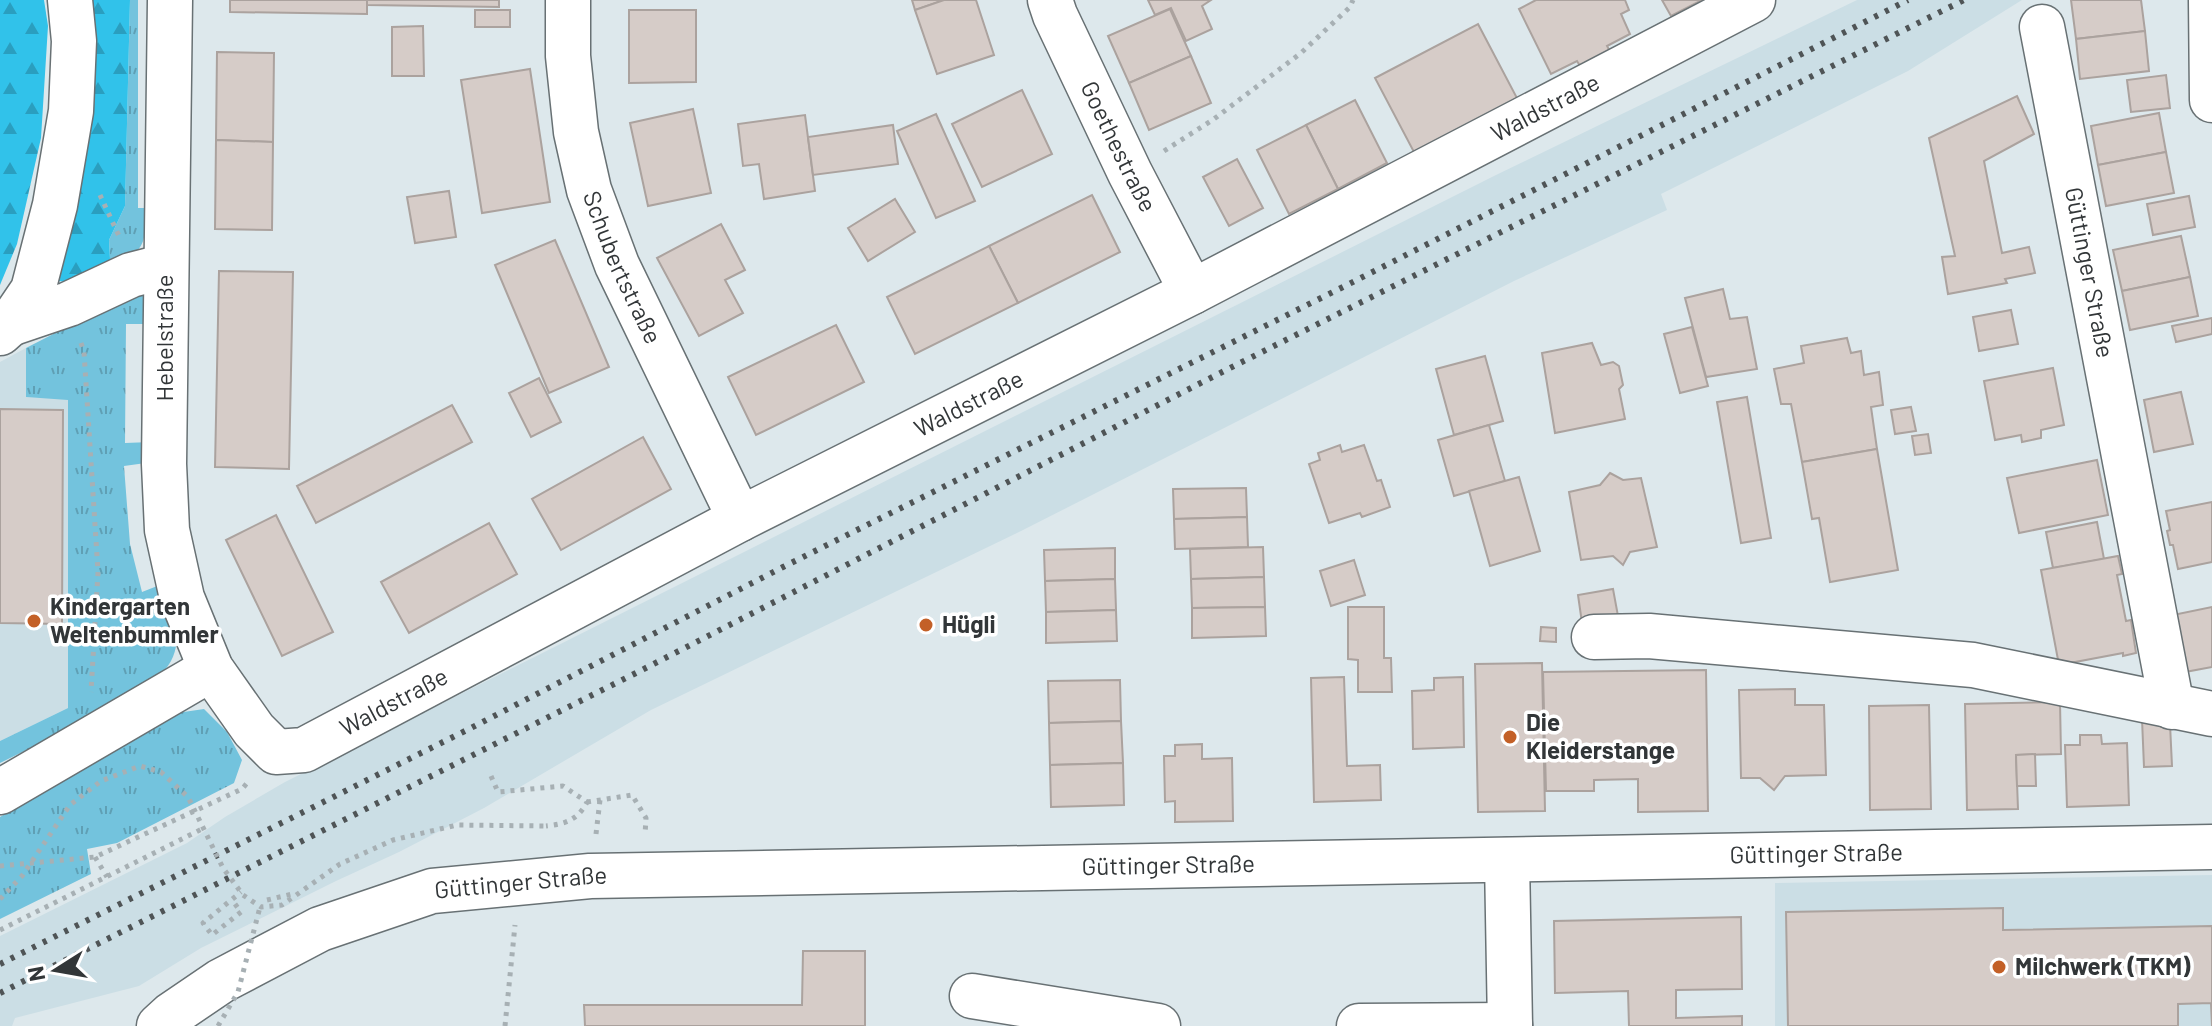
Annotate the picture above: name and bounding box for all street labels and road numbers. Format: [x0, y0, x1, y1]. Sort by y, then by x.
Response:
street label: Waldstraße [1486, 67, 1604, 147]
street label: Goethestraße [1076, 76, 1164, 216]
street label: Güttinger Straße [2060, 184, 2121, 360]
street label: Schubertstraße [578, 187, 669, 348]
street label: Hebelstraße [149, 274, 178, 402]
street label: Waldstraße [909, 363, 1028, 442]
street label: Waldstraße [334, 661, 452, 742]
street label: Güttinger Straße [1729, 837, 1903, 869]
street label: Güttinger Straße [1081, 848, 1255, 880]
street label: Güttinger Straße [433, 860, 607, 904]

